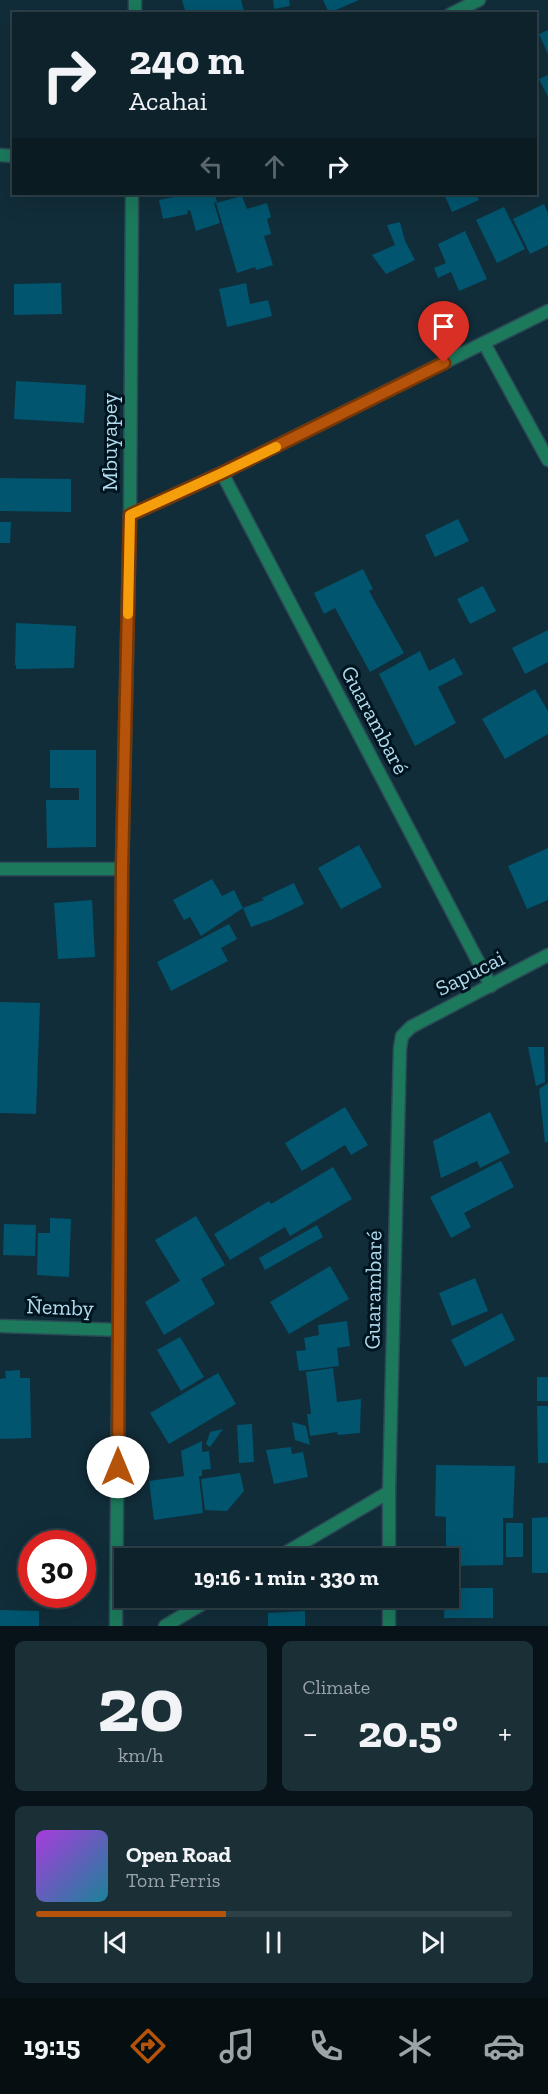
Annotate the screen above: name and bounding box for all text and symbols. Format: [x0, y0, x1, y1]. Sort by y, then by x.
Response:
text: 240 m [129, 34, 244, 85]
icon: right [30, 36, 108, 114]
text: Acahai [129, 85, 207, 117]
icon: left [195, 150, 228, 183]
icon: ahead [258, 150, 291, 183]
icon: right [321, 150, 354, 183]
pin [418, 301, 469, 363]
icon: arrive [427, 310, 460, 343]
street label: Mbuyapey [96, 392, 123, 491]
street label: Guarambaré [335, 661, 415, 779]
street label: Sapucai [431, 944, 509, 1002]
street label: Guarambaré [358, 1230, 388, 1350]
street label: Ñemby [26, 1292, 95, 1322]
position arrow [86, 1435, 150, 1499]
speed limit sign: 30 [18, 1530, 96, 1608]
text: 19:16 · 1 min · 330 m [194, 1564, 379, 1591]
text: 20 [97, 1657, 184, 1751]
text: Climate [303, 1675, 370, 1699]
text: 20.5° [358, 1705, 458, 1759]
text: − [303, 1713, 318, 1752]
text: + [498, 1713, 512, 1752]
text: km/h [118, 1743, 164, 1767]
text: Open Road [126, 1841, 231, 1868]
text: Tom Ferris [126, 1868, 221, 1892]
icon: previous [99, 1926, 132, 1959]
icon: pause [257, 1926, 290, 1959]
icon: next [416, 1926, 449, 1959]
icon: directions [127, 2025, 169, 2067]
icon: music [216, 2025, 258, 2067]
icon: phone [305, 2025, 347, 2067]
icon: climate [394, 2025, 436, 2067]
icon: car [483, 2025, 525, 2067]
text: 19:15 [23, 2030, 80, 2062]

